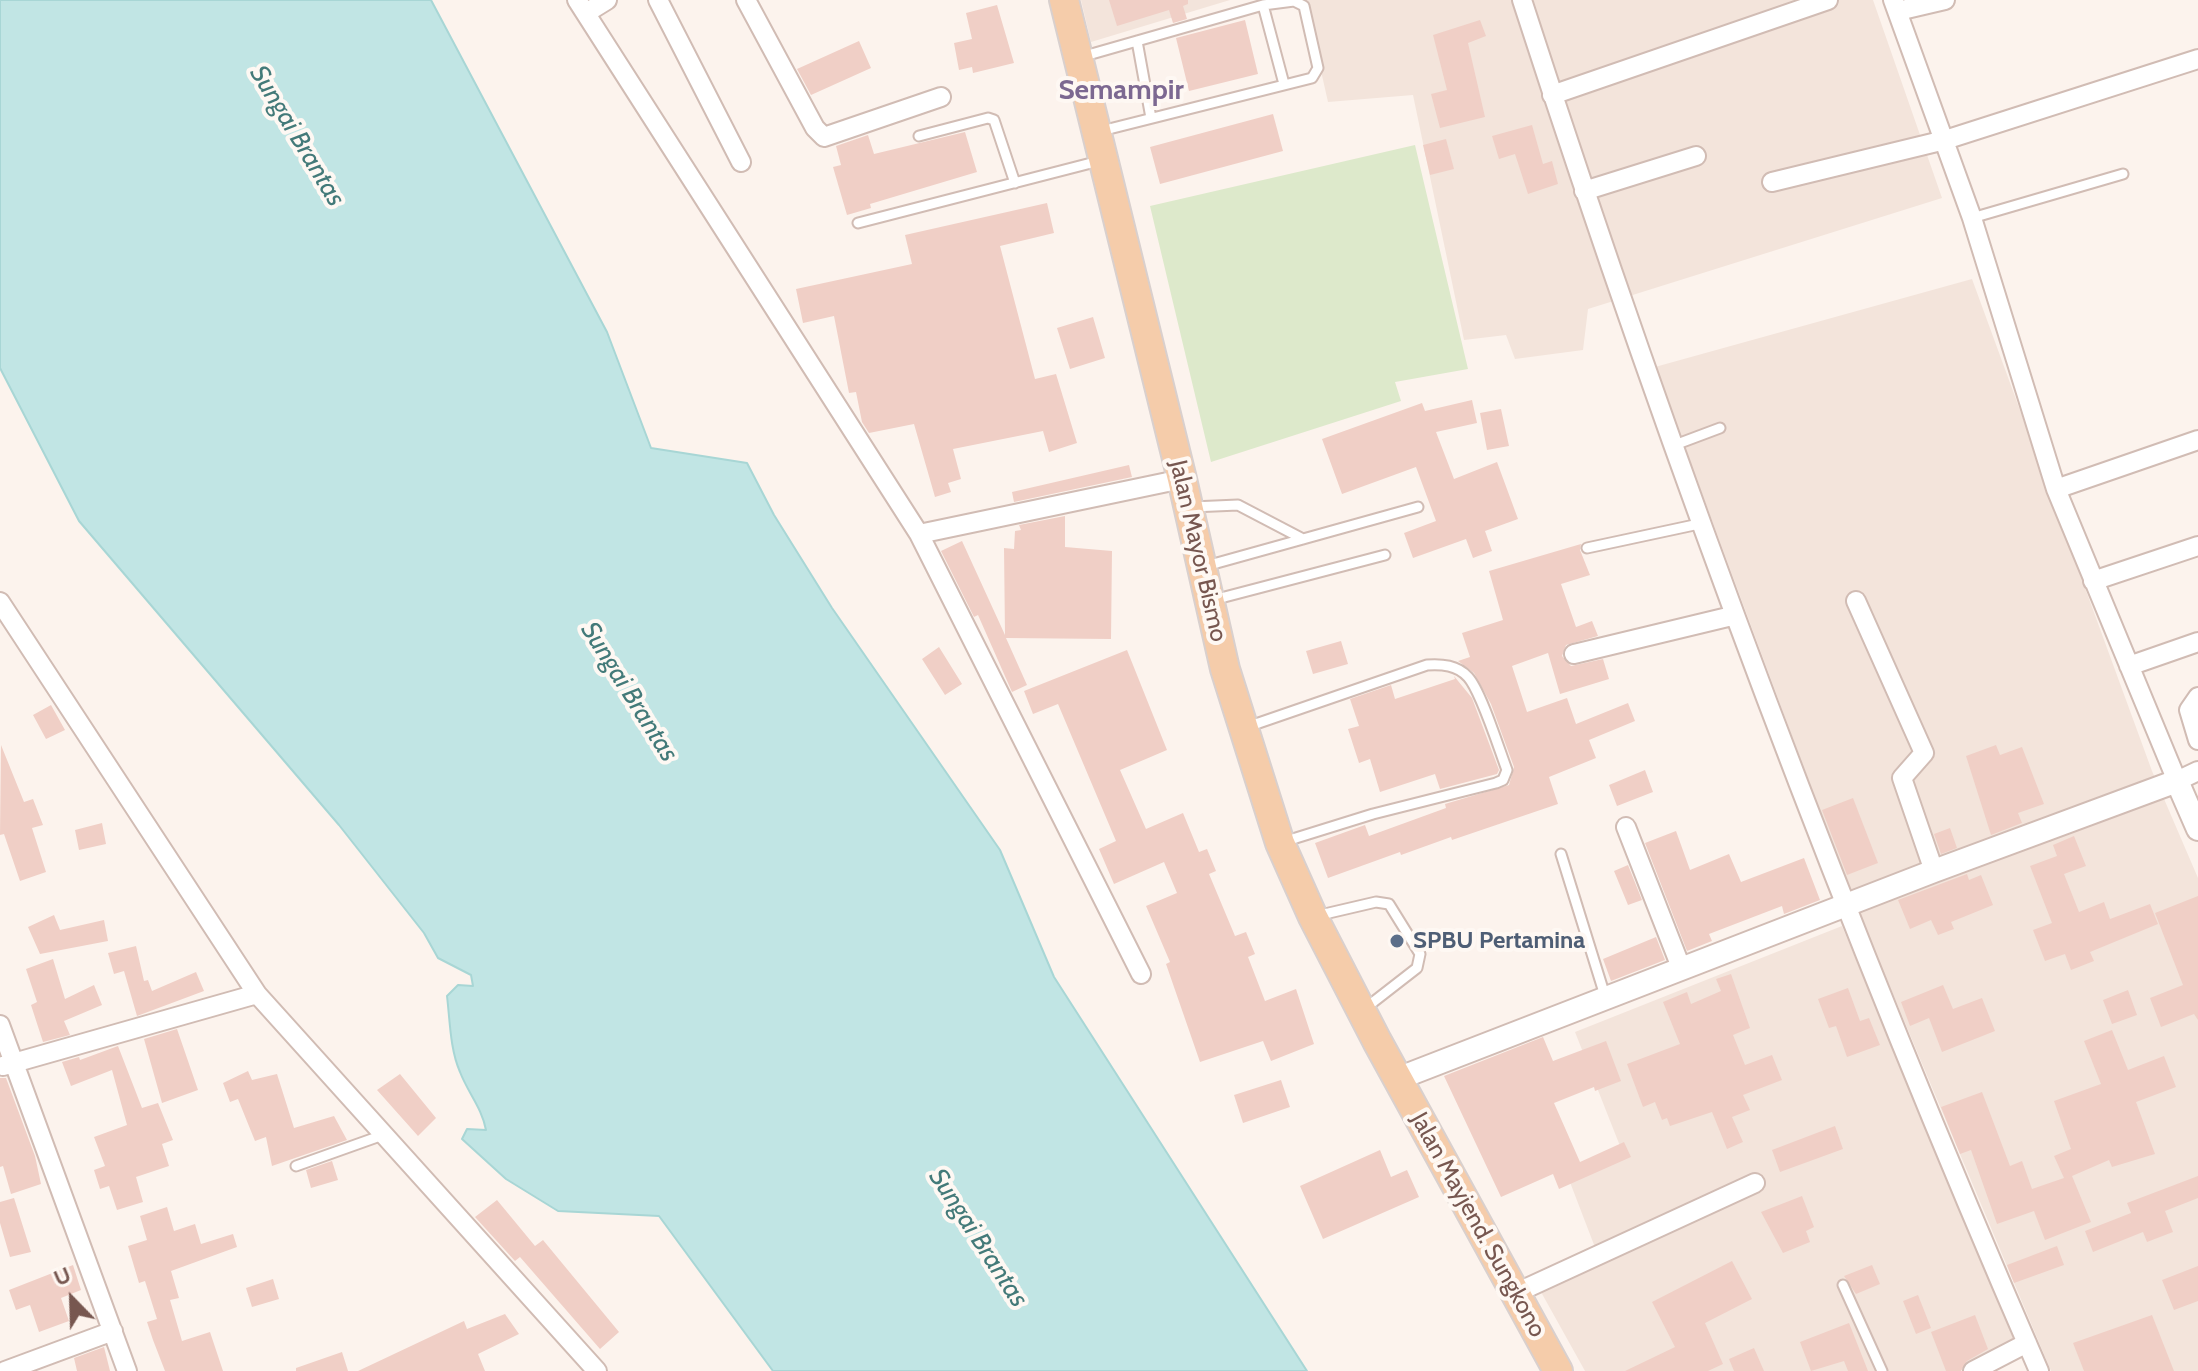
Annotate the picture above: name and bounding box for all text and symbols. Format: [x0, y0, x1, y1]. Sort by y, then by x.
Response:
water label: Sungai Brantas [243, 60, 351, 212]
district label: Semampir [1058, 74, 1184, 108]
street label: Jalan Mayor Bismo [1163, 457, 1233, 645]
water label: Sungai Brantas [574, 616, 684, 768]
place label: SPBU Pertamina [1413, 927, 1585, 955]
marker: SPBU Pertamina [1388, 932, 1406, 950]
street label: Jalan Mayjend. Sungkono [1404, 1108, 1552, 1342]
water label: Sungai Brantas [922, 1163, 1034, 1313]
north arrow [32, 1259, 112, 1339]
text: U [50, 1261, 75, 1292]

